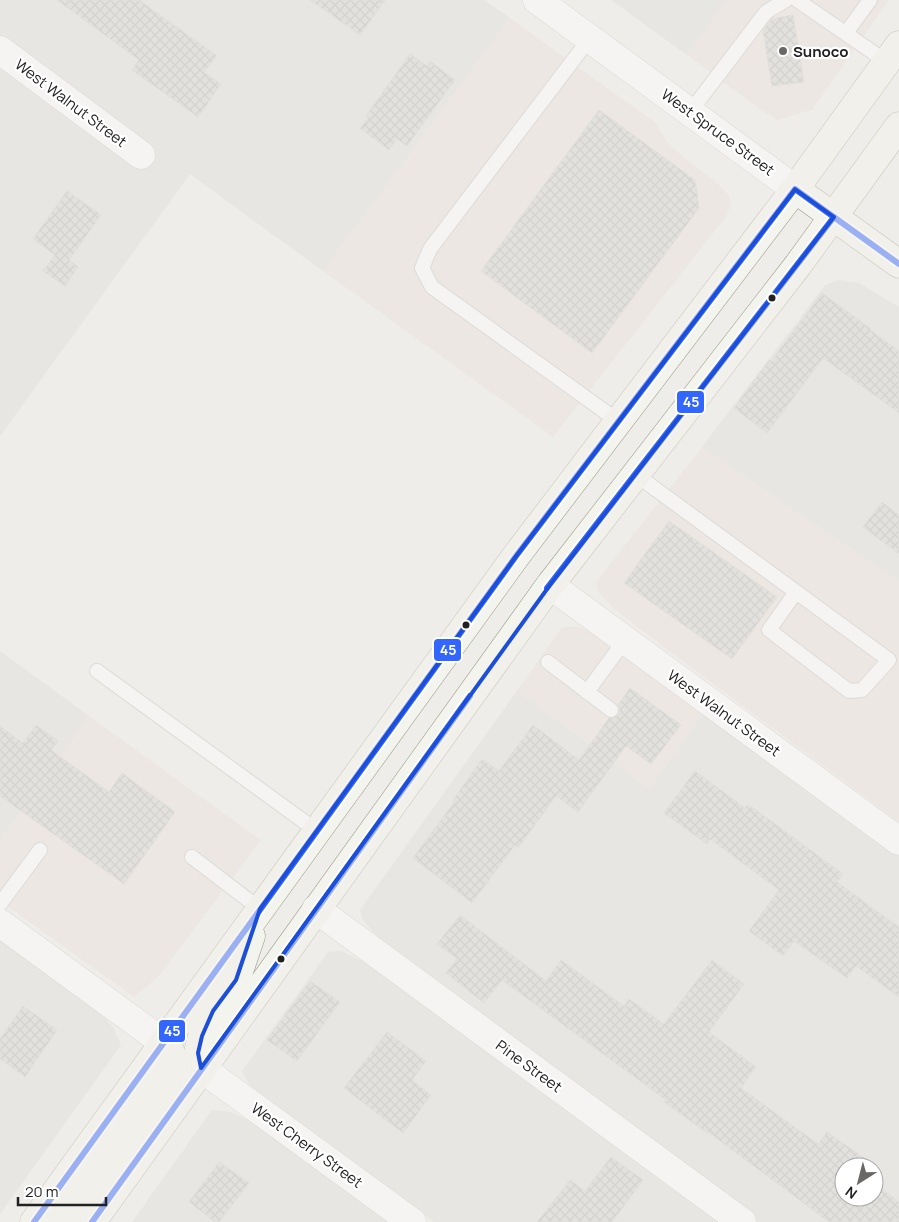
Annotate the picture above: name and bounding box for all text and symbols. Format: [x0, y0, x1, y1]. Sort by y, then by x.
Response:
place label: Sunoco [793, 41, 848, 62]
marker: Sunoco [777, 45, 789, 57]
street label: West Walnut Street [11, 54, 131, 152]
street label: West Spruce Street [657, 84, 779, 180]
unlabelled marker [767, 293, 777, 303]
line badge: 45 [676, 390, 705, 414]
text: 45 [683, 392, 699, 411]
unlabelled marker [461, 620, 471, 630]
line badge: 45 [433, 638, 462, 662]
text: 45 [440, 640, 456, 659]
street label: West Walnut Street [663, 665, 785, 761]
unlabelled marker [276, 954, 286, 964]
line badge: 45 [158, 1019, 186, 1043]
text: 45 [164, 1021, 180, 1040]
street label: Pine Street [492, 1035, 566, 1097]
street label: West Cherry Street [247, 1097, 367, 1193]
north arrow [834, 1157, 884, 1207]
scale bar [18, 1174, 105, 1206]
text: 20 m [25, 1181, 58, 1202]
text: N [841, 1182, 861, 1204]

